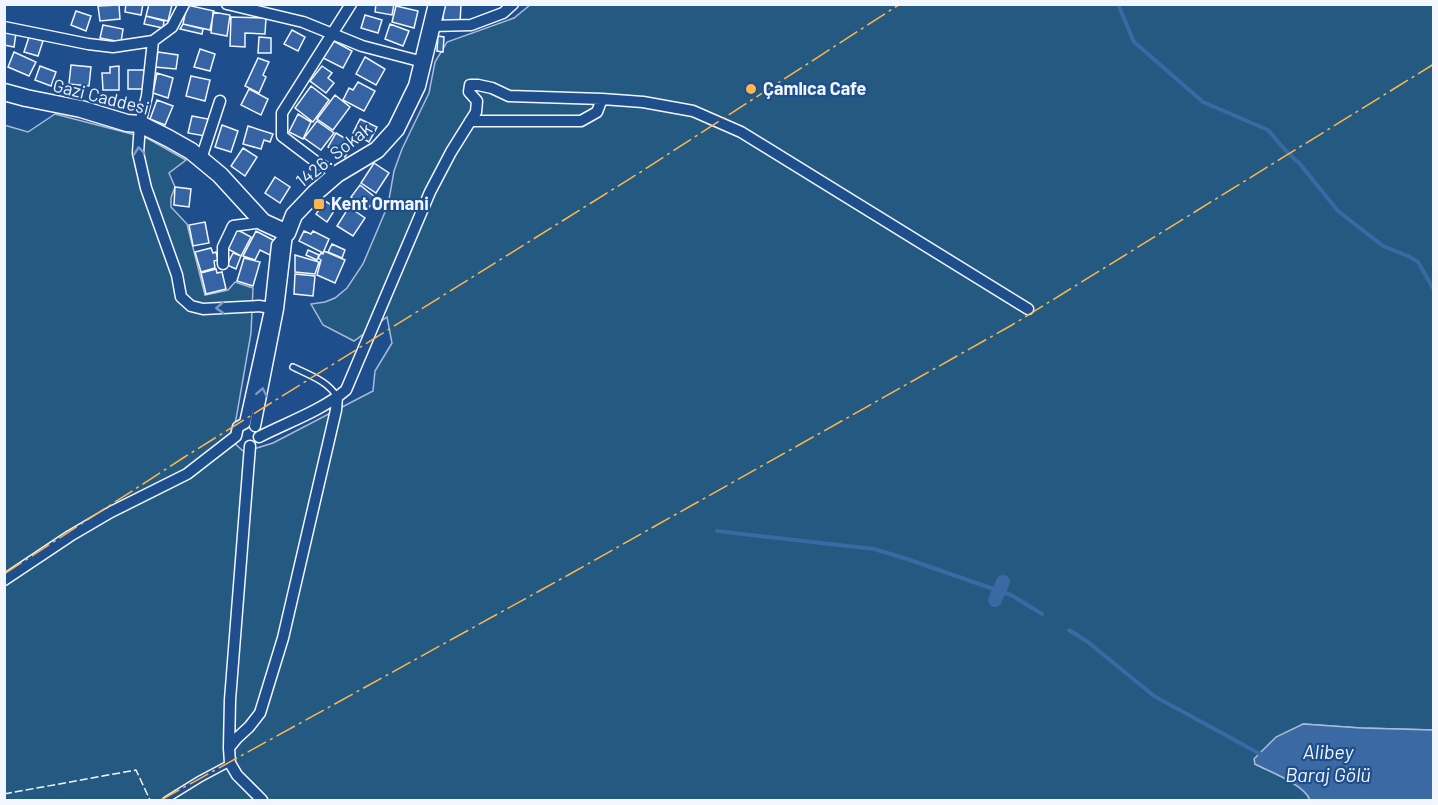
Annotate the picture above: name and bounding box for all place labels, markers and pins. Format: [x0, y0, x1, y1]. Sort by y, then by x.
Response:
place label: Çamlıca Cafe [763, 77, 866, 99]
marker: Çamlıca Cafe [744, 82, 758, 96]
place label: Kent Ormani [331, 192, 429, 214]
marker: Kent Ormani [312, 197, 326, 211]

